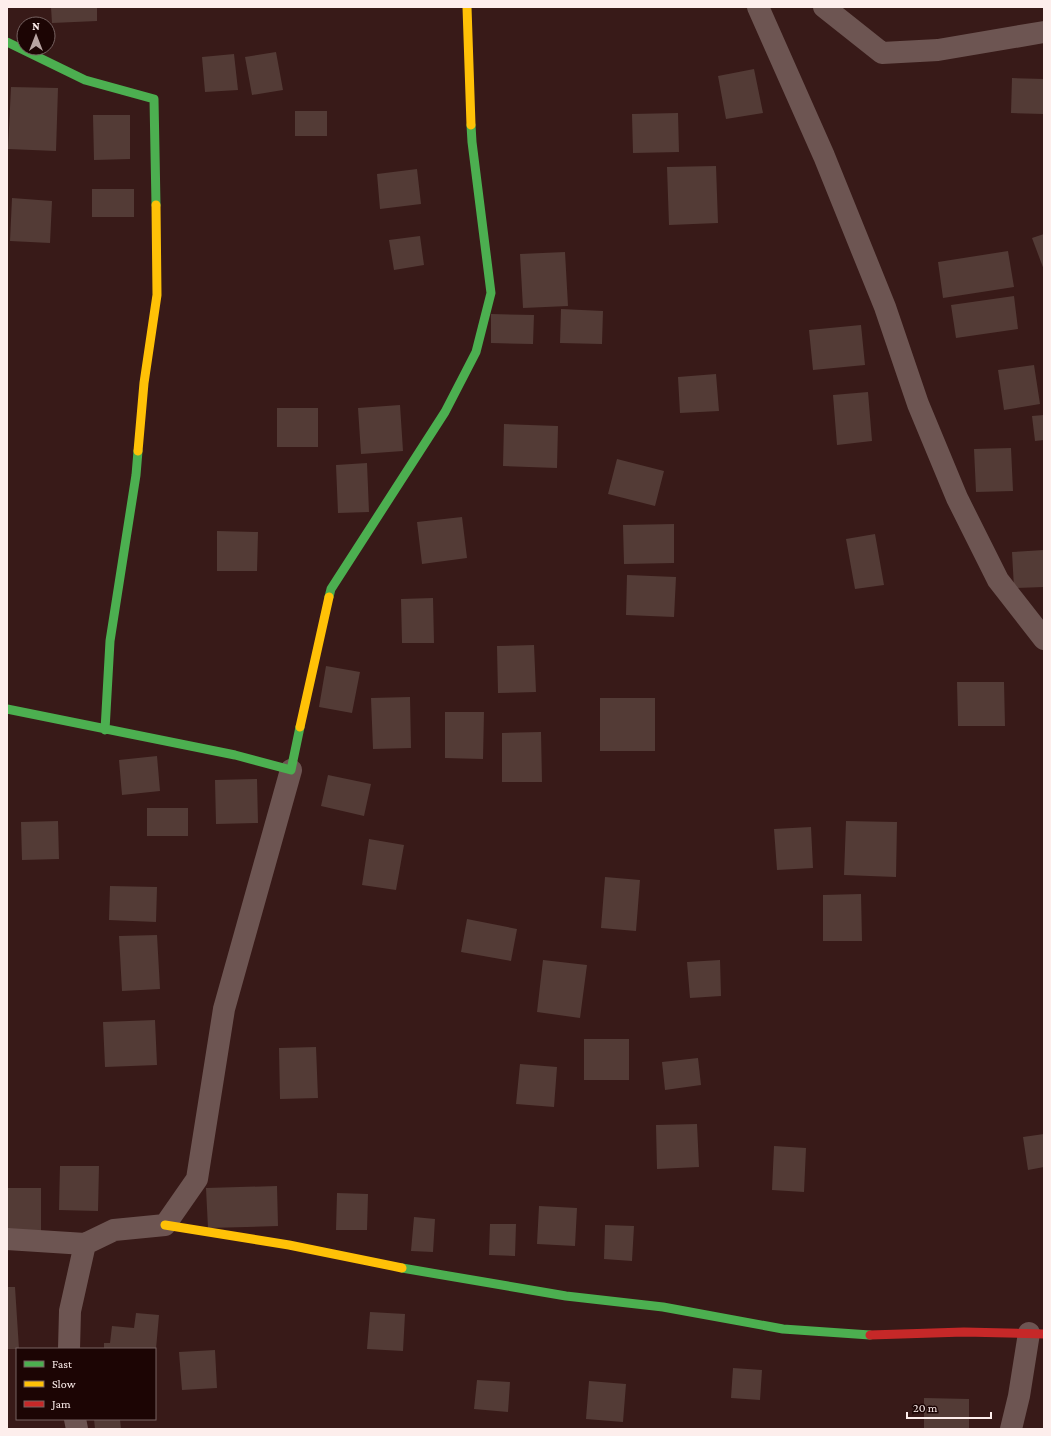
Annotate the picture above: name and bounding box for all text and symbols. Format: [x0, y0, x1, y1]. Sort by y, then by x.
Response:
north arrow [16, 16, 56, 56]
text: N [32, 20, 40, 32]
legend [16, 1348, 156, 1420]
text: Fast [52, 1357, 73, 1371]
text: Slow [52, 1377, 76, 1391]
scale bar [907, 1394, 991, 1420]
text: Jam [51, 1397, 71, 1411]
text: 20 m [913, 1401, 938, 1415]

